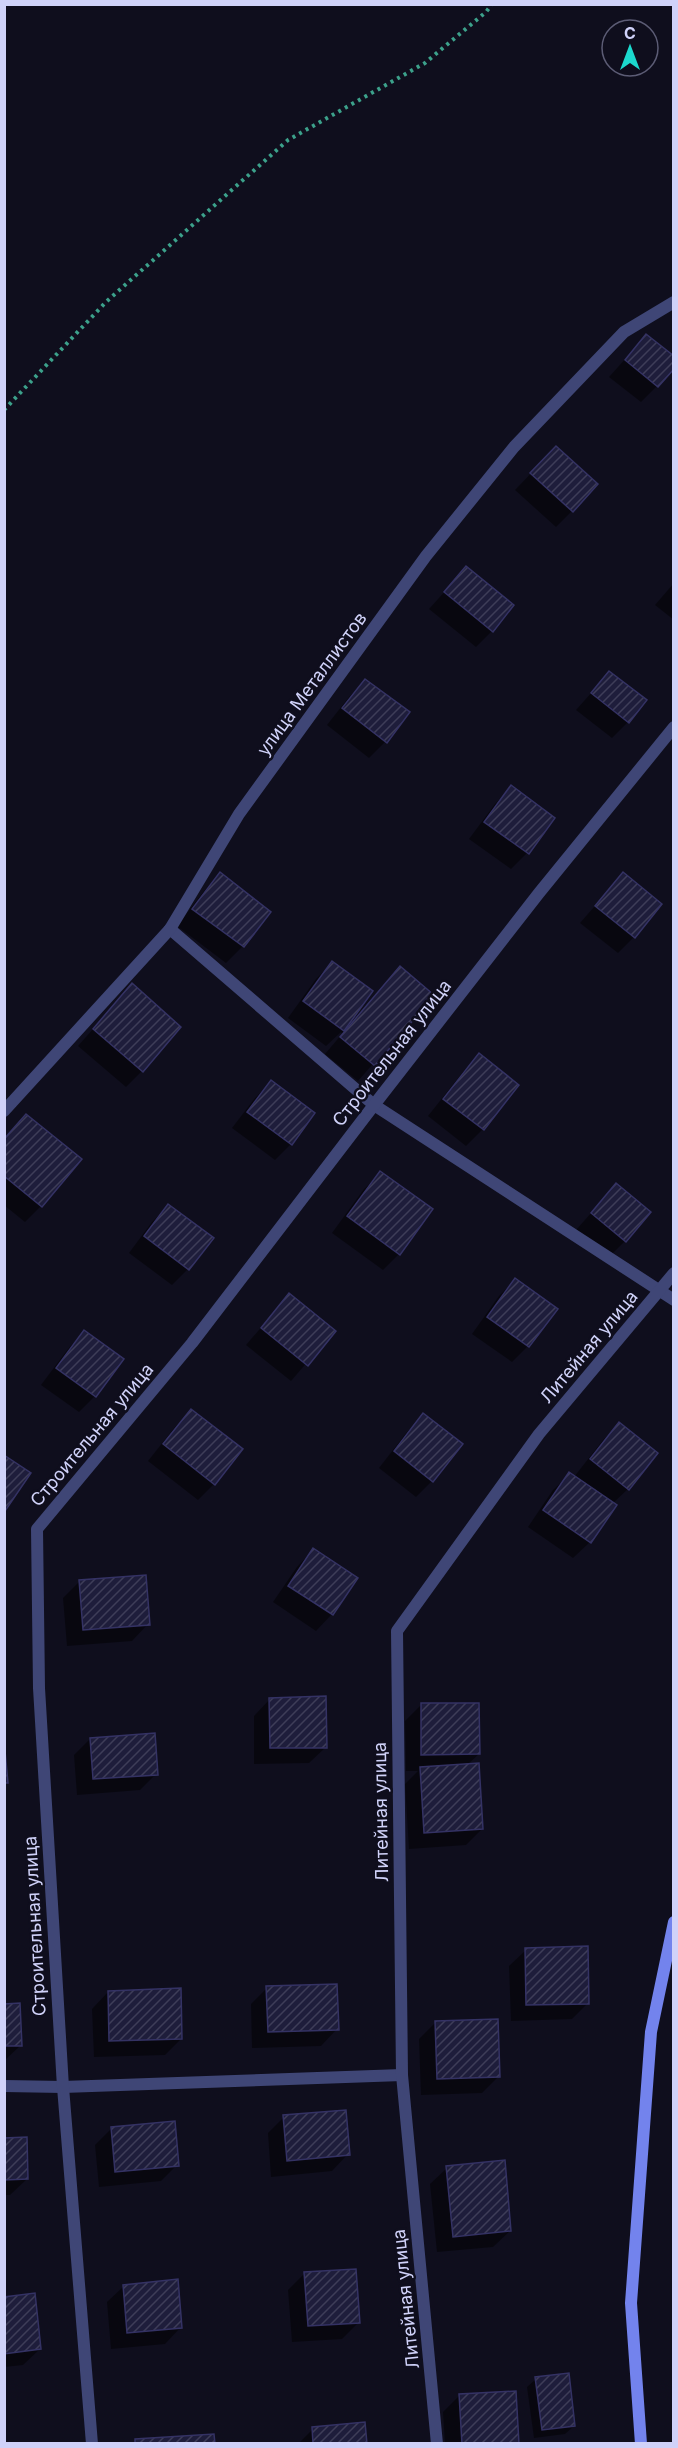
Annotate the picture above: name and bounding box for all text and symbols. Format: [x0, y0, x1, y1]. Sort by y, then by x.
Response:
north arrow [600, 18, 660, 78]
text: С [624, 23, 636, 43]
street label: улица Металлистов [253, 608, 371, 760]
street label: Строительная улица [328, 975, 455, 1130]
street label: Литейная улица [535, 1286, 642, 1407]
street label: Строительная улица [26, 1359, 158, 1510]
street label: Литейная улица [369, 1742, 392, 1882]
street label: Строительная улица [19, 1835, 50, 2017]
street label: Литейная улица [388, 2228, 423, 2370]

